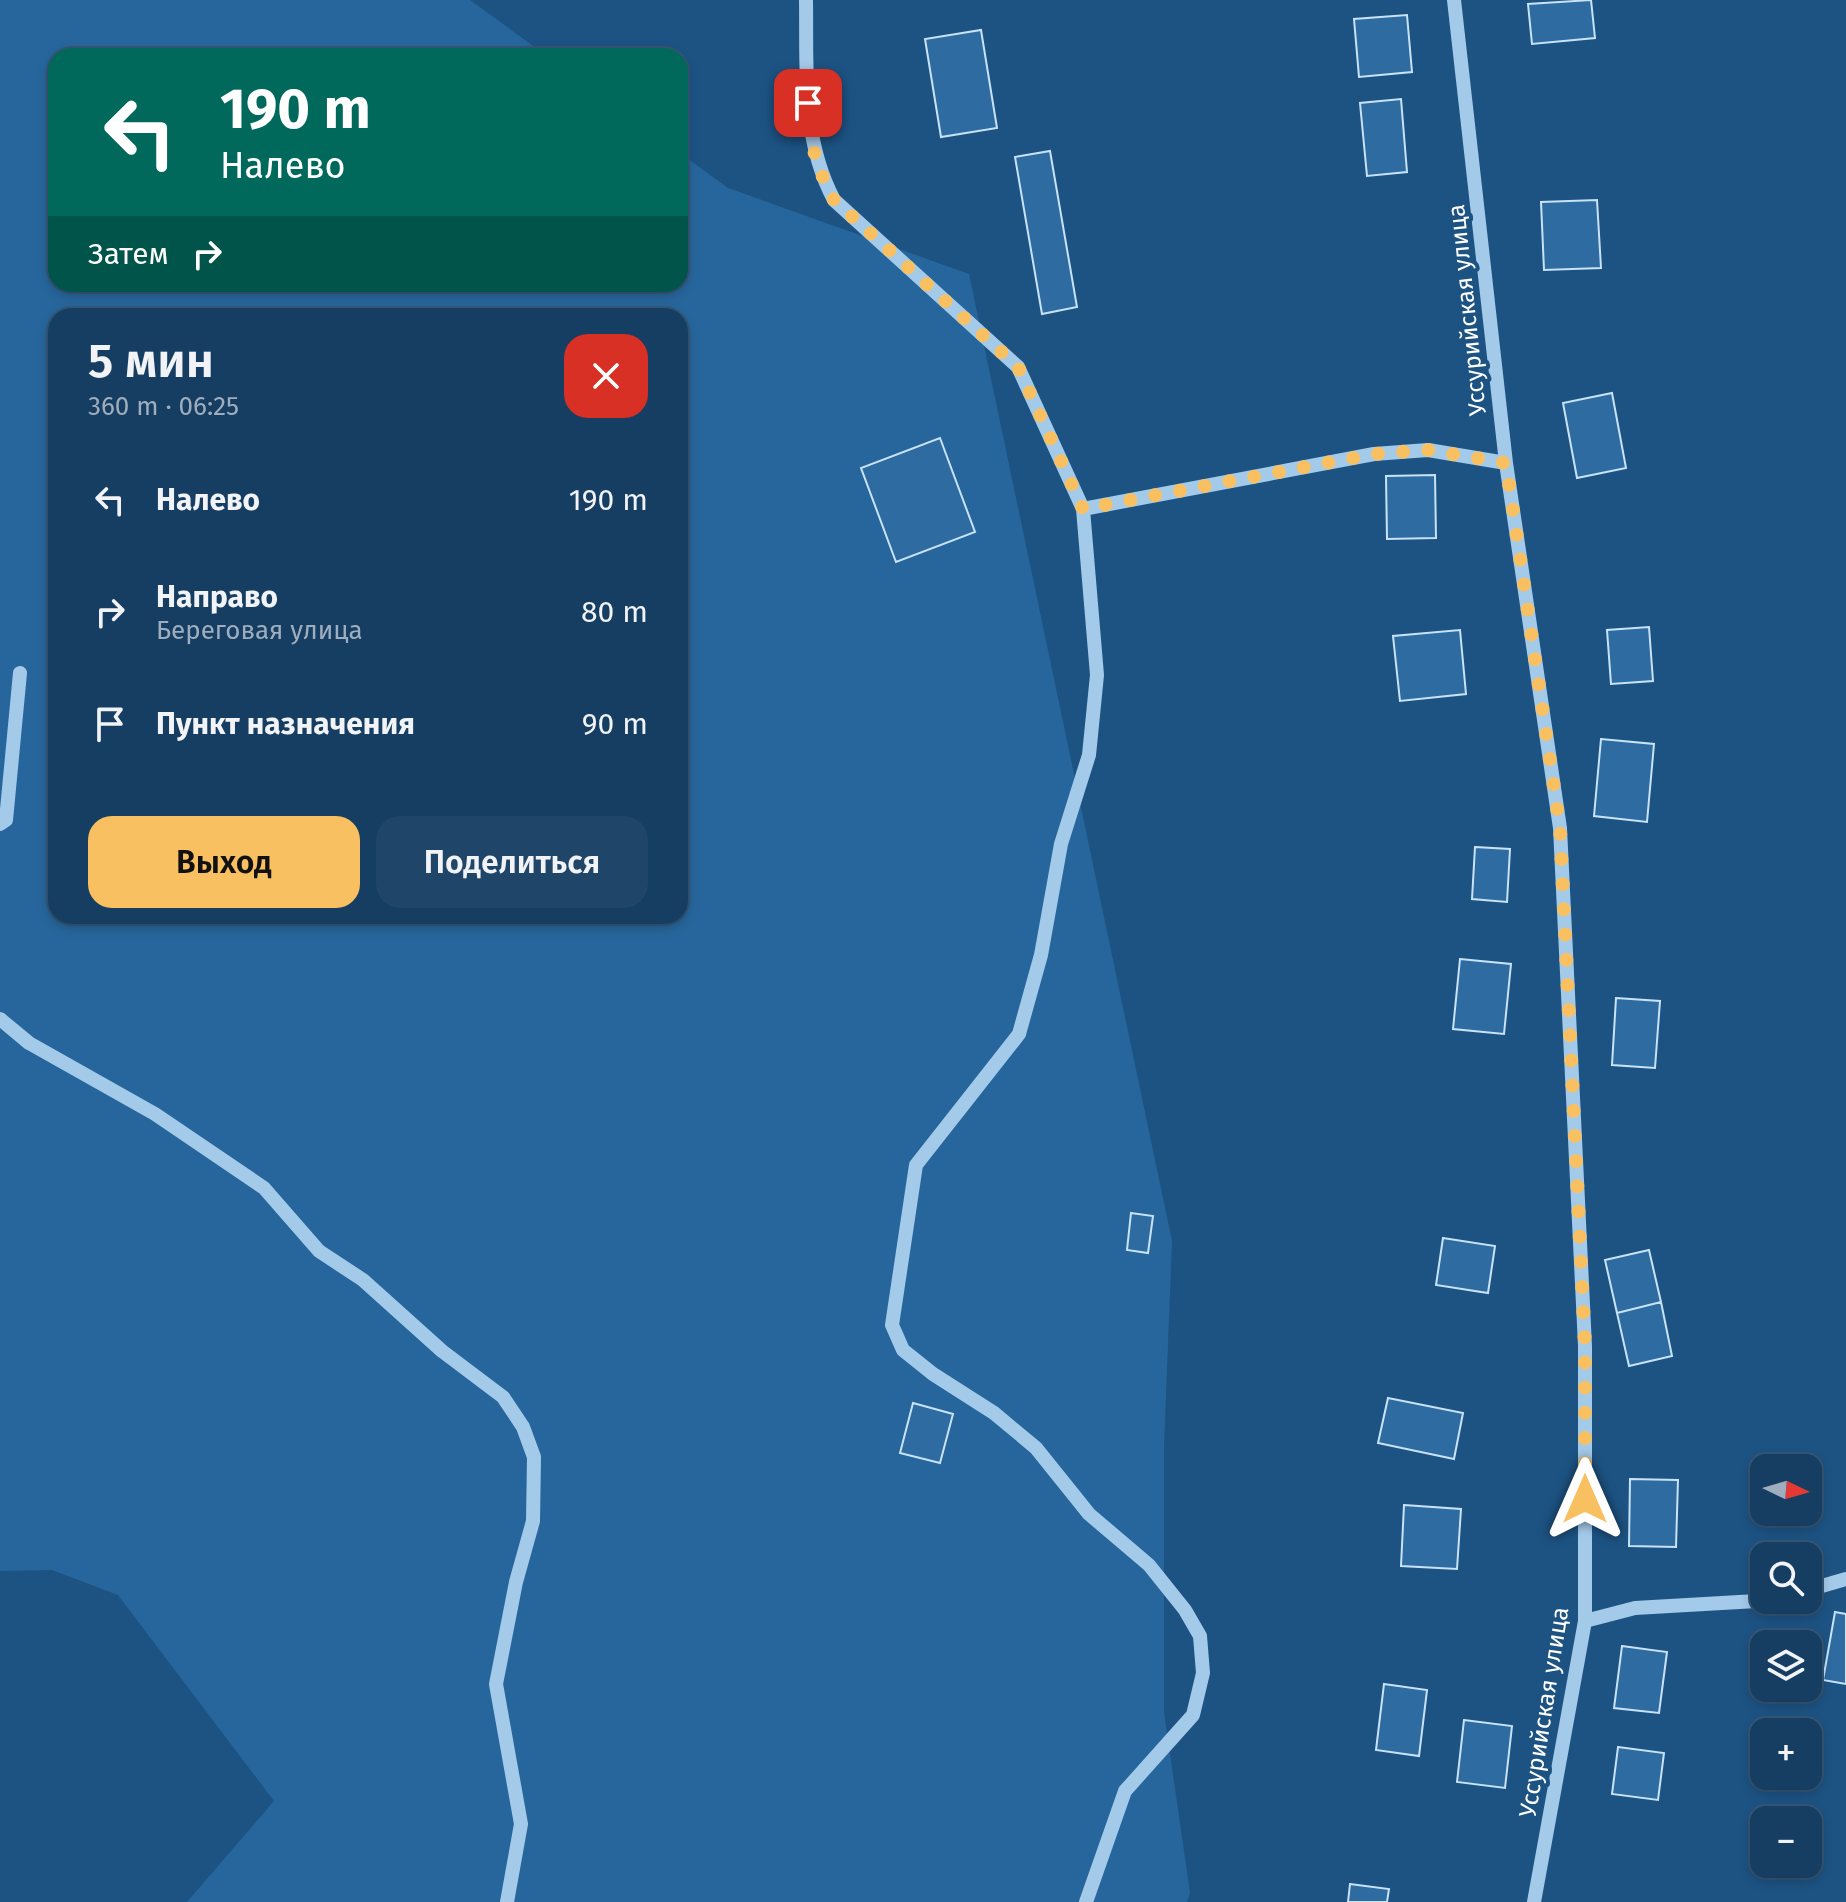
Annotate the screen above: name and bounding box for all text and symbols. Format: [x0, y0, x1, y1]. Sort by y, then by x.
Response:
pin [774, 69, 842, 137]
text: 190 m [220, 76, 371, 143]
icon: left [88, 80, 192, 184]
icon: arrive [786, 81, 830, 125]
text: Налево [220, 144, 346, 188]
street label: Уссурийская улица [1442, 203, 1492, 417]
icon: right [185, 232, 229, 276]
text: Затем [88, 236, 169, 272]
text: 5 мин [88, 332, 214, 390]
button: close [564, 334, 648, 418]
text: 360 m · 06:25 [88, 391, 239, 422]
icon: left [88, 478, 132, 522]
text: Налево [156, 482, 260, 518]
text: 190 m [569, 482, 648, 518]
text: Направо [156, 579, 278, 615]
icon: right [88, 590, 132, 634]
text: 80 m [581, 594, 648, 630]
text: Береговая улица [156, 615, 363, 646]
icon: arrive [88, 702, 132, 746]
text: Пункт назначения [156, 706, 415, 742]
text: 90 m [582, 706, 648, 742]
button: Выход [88, 816, 360, 908]
button: Поделиться [376, 816, 648, 908]
north arrow [1750, 1454, 1822, 1526]
map controls [1750, 1454, 1822, 1878]
position arrow [1543, 1457, 1627, 1541]
button: search [1750, 1542, 1822, 1614]
street label: Уссурийская улица [1514, 1605, 1574, 1819]
button: layers [1750, 1630, 1822, 1702]
button: + [1750, 1718, 1822, 1790]
button: − [1750, 1806, 1822, 1878]

